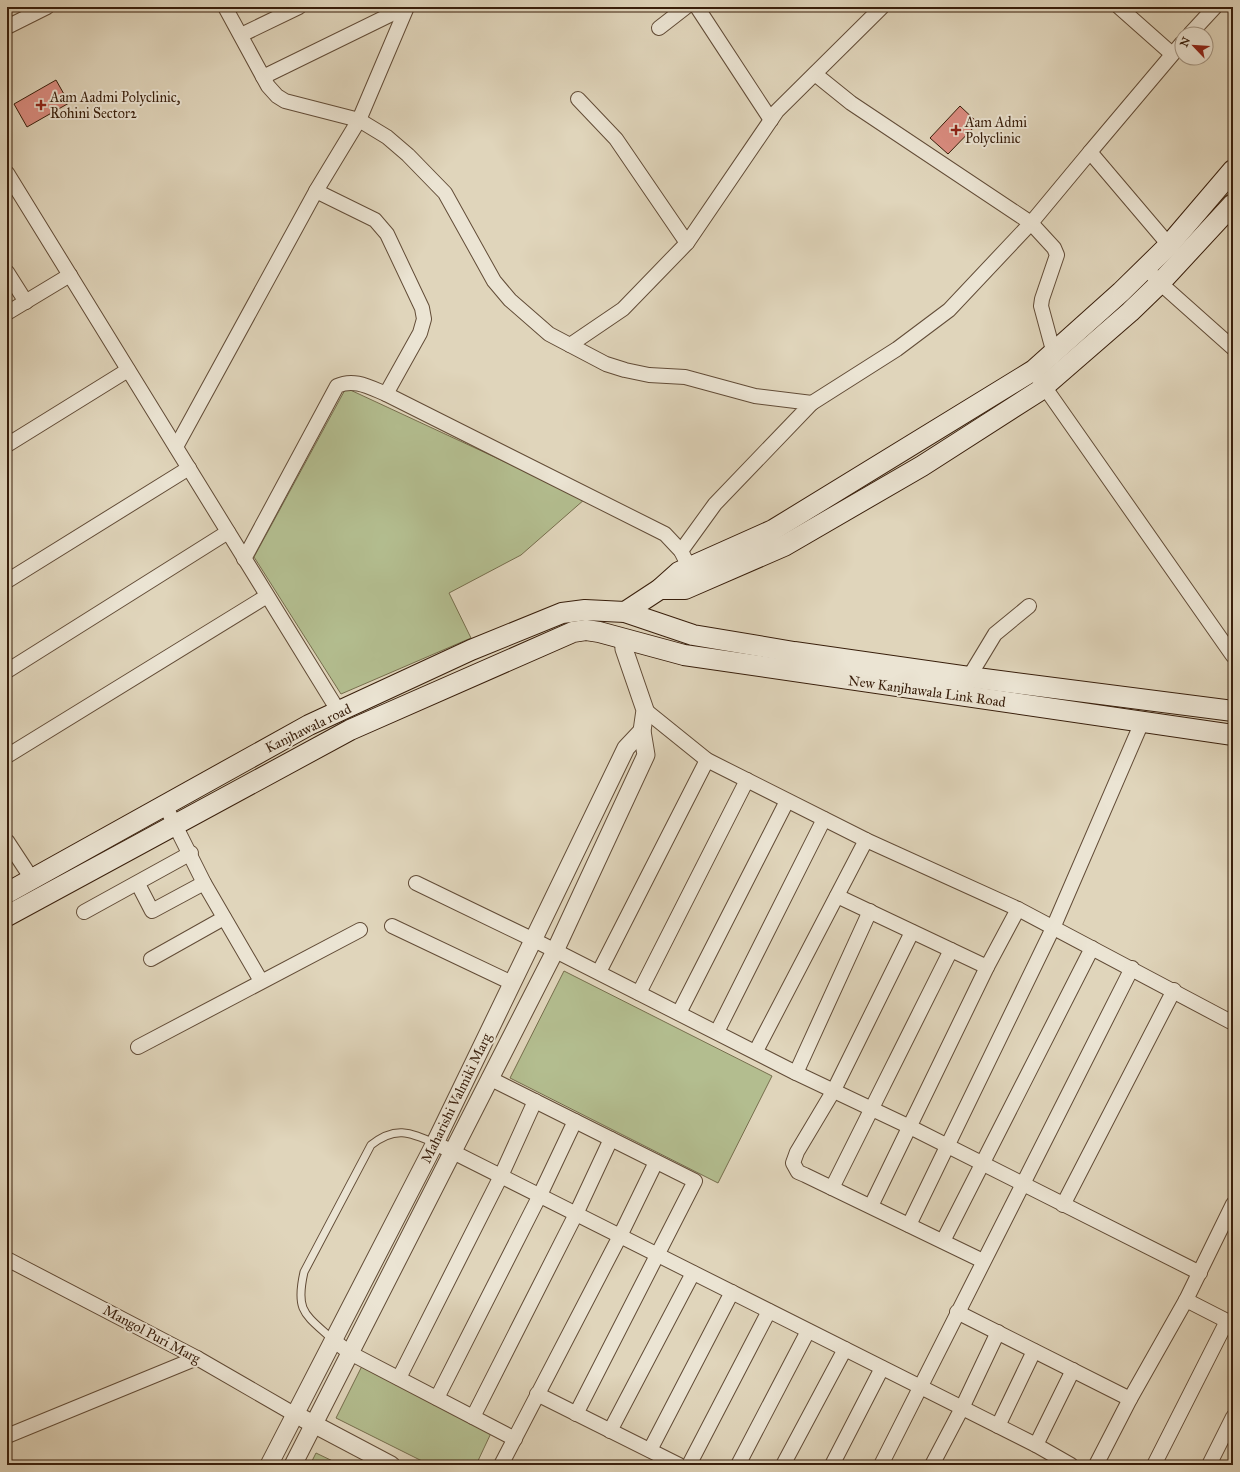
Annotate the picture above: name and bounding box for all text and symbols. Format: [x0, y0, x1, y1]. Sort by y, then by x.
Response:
north arrow [1174, 26, 1214, 66]
text: N [1178, 34, 1194, 49]
place label: Aam Aadmi Polyclinic, Rohini Sector2 [49, 89, 181, 122]
marker: Aam Aadmi Polyclinic, Rohini Sector2 [35, 99, 47, 111]
place label: Aam Admi Polyclinic [964, 114, 1027, 147]
marker: Aam Admi Polyclinic [950, 124, 962, 136]
street label: New Kanjhawala Link Road [847, 672, 1007, 711]
street label: Kanjhawala road [262, 700, 354, 757]
street label: Maharishi Valmiki Marg [418, 1030, 495, 1166]
street label: Mangol Puri Marg [100, 1302, 204, 1368]

